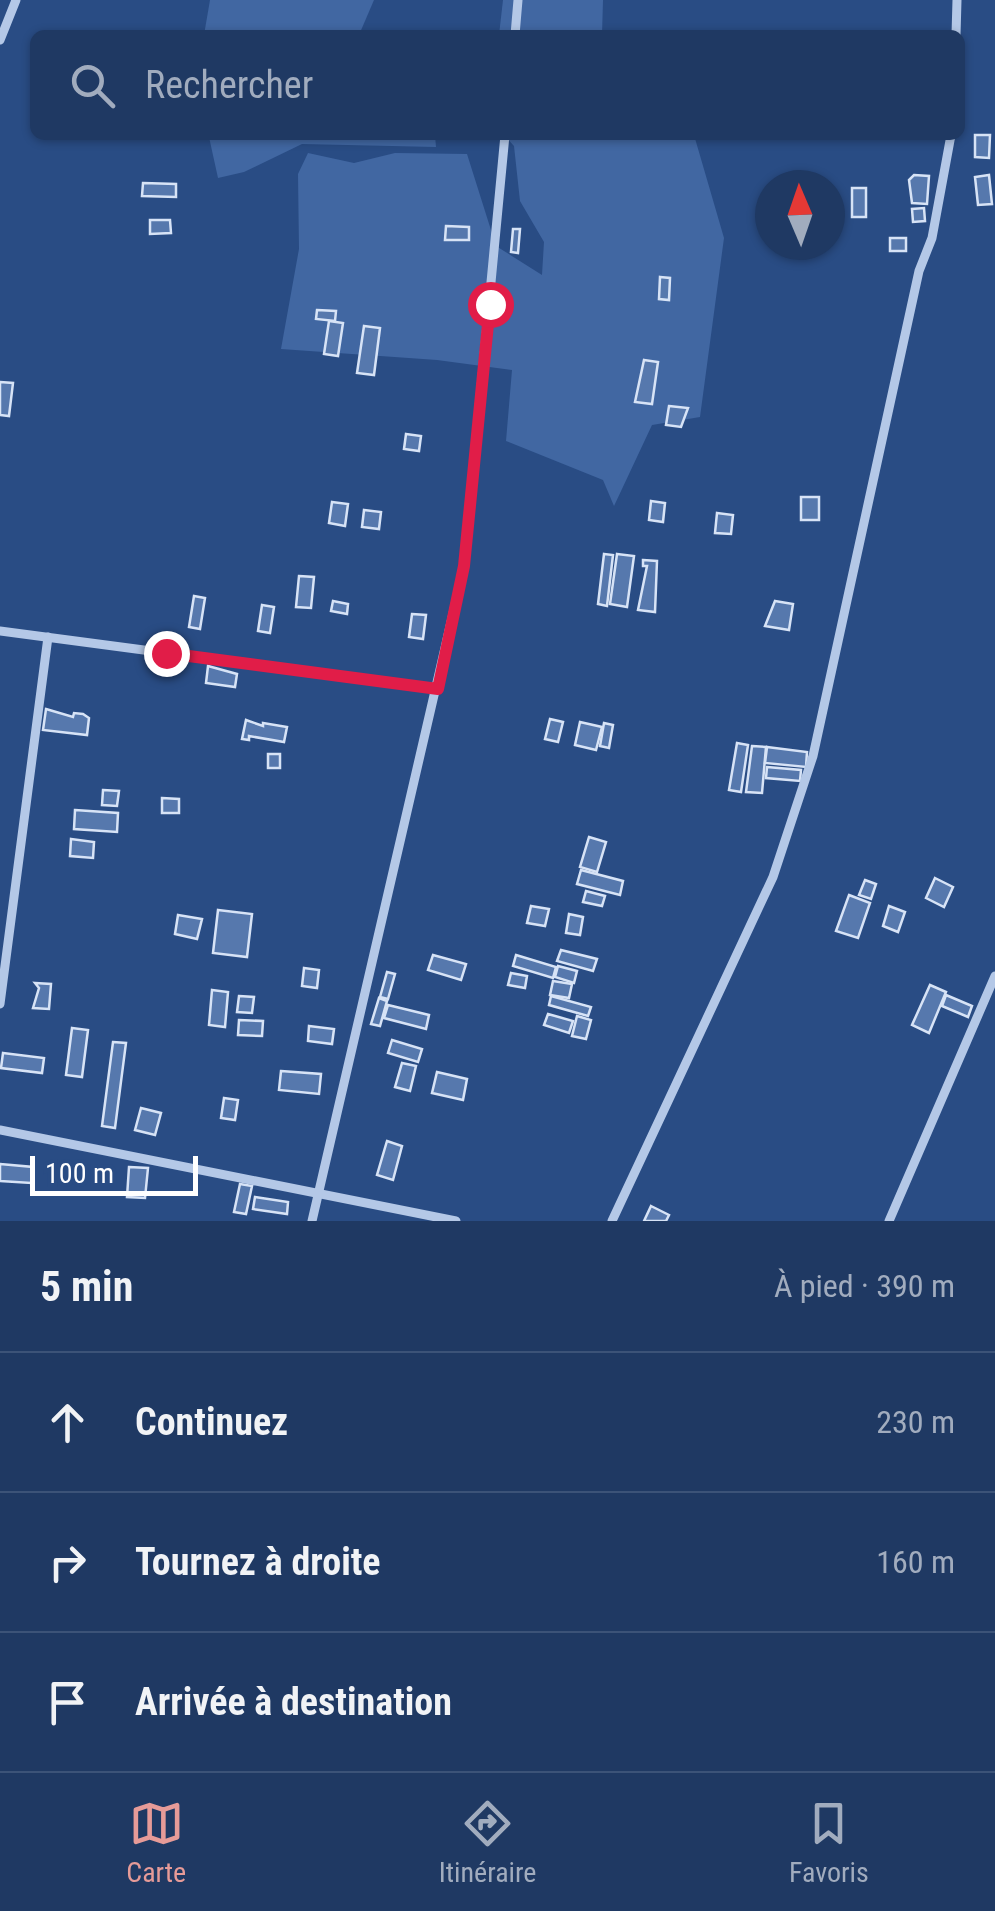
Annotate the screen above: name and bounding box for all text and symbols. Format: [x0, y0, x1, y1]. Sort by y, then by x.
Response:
search box [30, 30, 965, 140]
icon: search [65, 58, 120, 113]
text: Rechercher [145, 63, 313, 107]
north arrow [755, 170, 845, 260]
route start [468, 282, 514, 328]
route end [144, 631, 190, 677]
scale bar [30, 1151, 198, 1196]
text: 100 m [45, 1157, 114, 1190]
text: 5 min [40, 1262, 133, 1311]
text: À pied · 390 m [774, 1267, 955, 1305]
icon: ahead [40, 1395, 95, 1450]
text: Continuez [135, 1400, 288, 1444]
text: 230 m [876, 1403, 955, 1441]
icon: right [40, 1535, 95, 1590]
text: Tournez à droite [135, 1540, 381, 1584]
text: 160 m [876, 1543, 955, 1581]
icon: arrive [40, 1675, 95, 1730]
text: Arrivée à destination [135, 1680, 452, 1724]
tab: Carte [126, 1796, 186, 1889]
tab: Itinéraire [439, 1796, 536, 1889]
tab: Favoris [789, 1796, 869, 1889]

